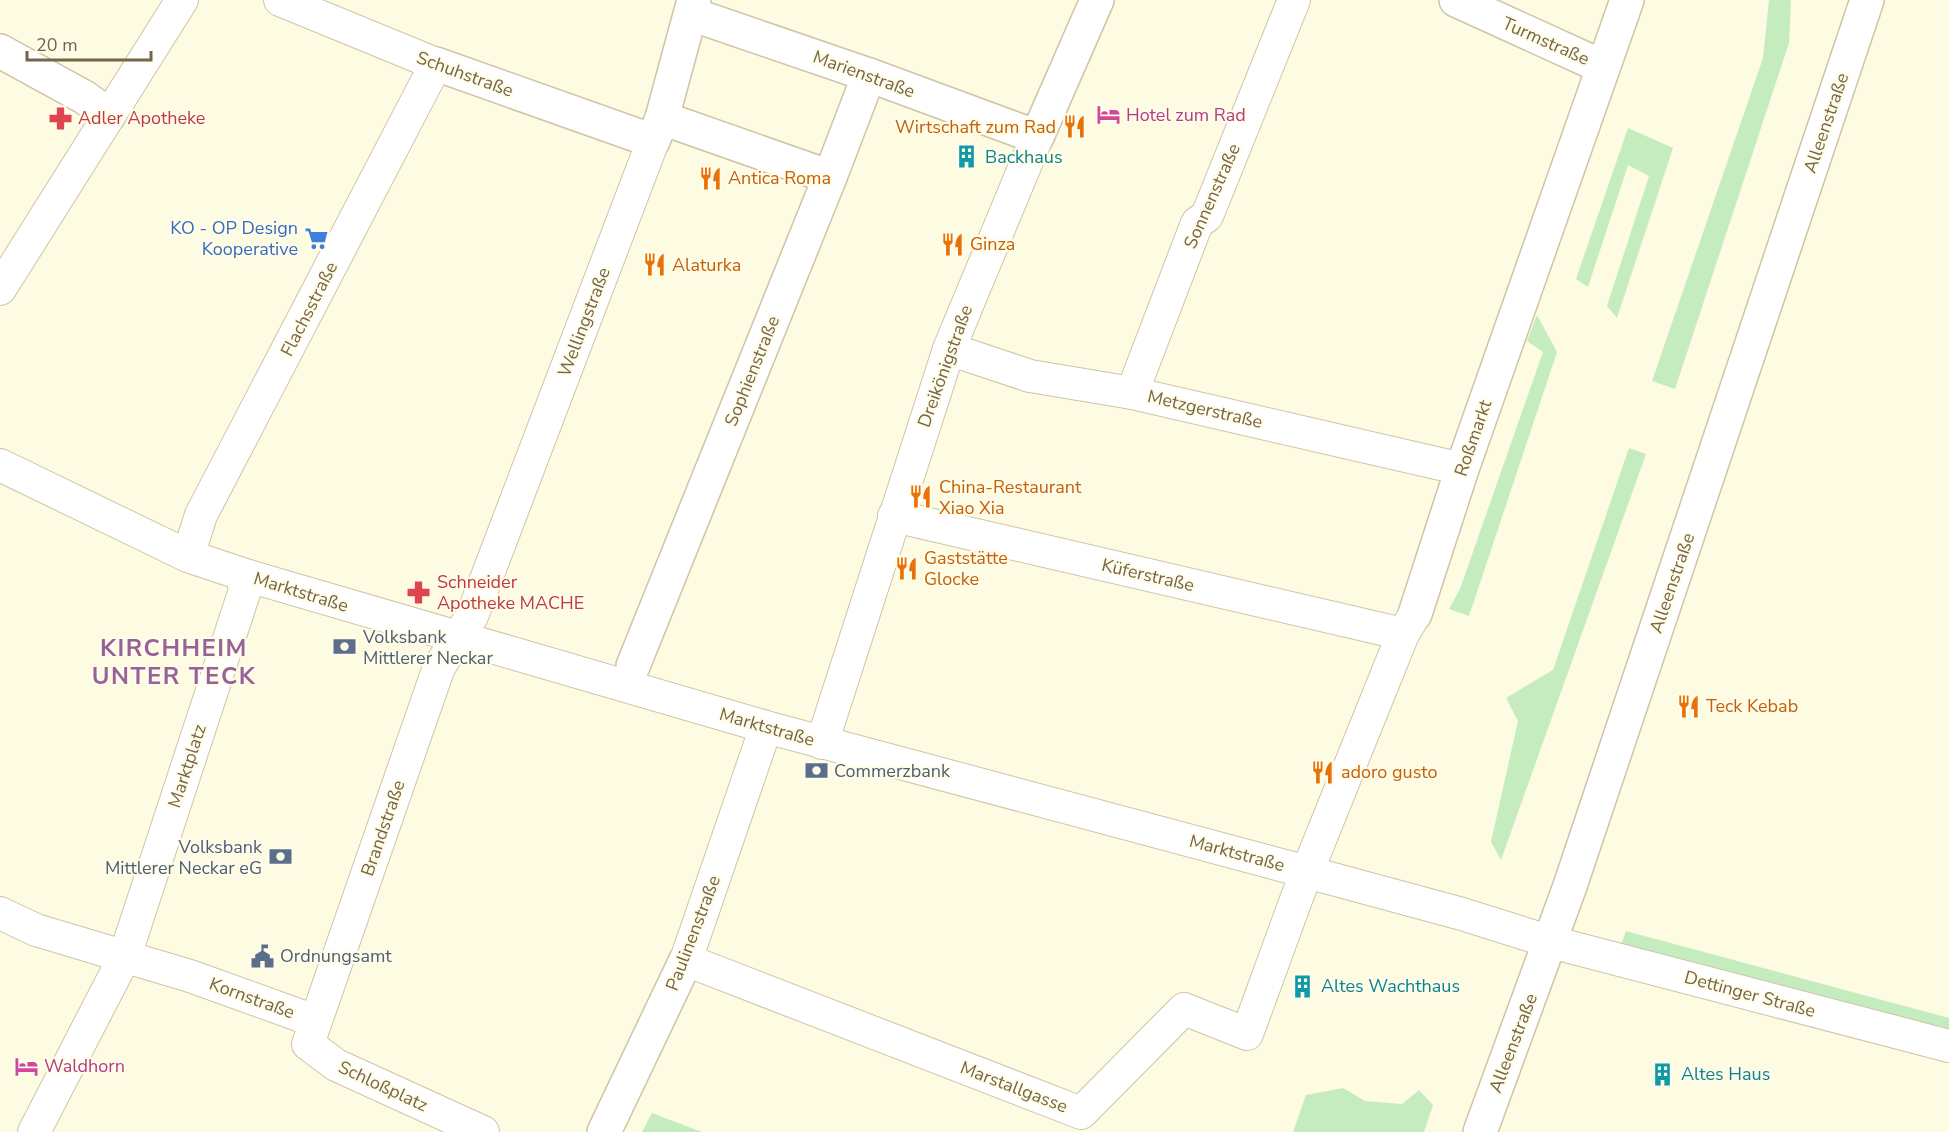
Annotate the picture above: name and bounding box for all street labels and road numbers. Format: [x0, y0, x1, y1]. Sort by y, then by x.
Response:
street label: Turmstraße [1499, 11, 1593, 71]
street label: Marienstraße [810, 44, 918, 104]
street label: Schuhstraße [413, 45, 517, 103]
street label: Alleenstraße [1798, 70, 1854, 176]
street label: Sonnenstraße [1178, 140, 1246, 252]
street label: Flachsstraße [275, 258, 343, 360]
street label: Wellingstraße [552, 264, 616, 380]
street label: Dreikönigstraße [912, 301, 978, 431]
street label: Sophienstraße [719, 312, 785, 430]
street label: Metzgerstraße [1145, 384, 1265, 434]
street label: Roßmarkt [1449, 396, 1497, 479]
street label: Alleenstraße [1644, 530, 1700, 636]
street label: Küferstraße [1099, 553, 1197, 597]
street label: Marktstraße [251, 566, 351, 618]
street label: Marktstraße [717, 702, 817, 752]
street label: Marktplatz [162, 721, 212, 811]
street label: Brandstraße [355, 777, 411, 879]
street label: Marktstraße [1187, 829, 1287, 877]
street label: Paulinenstraße [660, 872, 726, 994]
street label: Dettinger Straße [1682, 965, 1818, 1023]
street label: Kornstraße [206, 971, 298, 1025]
street label: Alleenstraße [1483, 990, 1543, 1096]
street label: Schloßplatz [334, 1055, 432, 1117]
street label: Marstallgasse [957, 1056, 1071, 1118]

